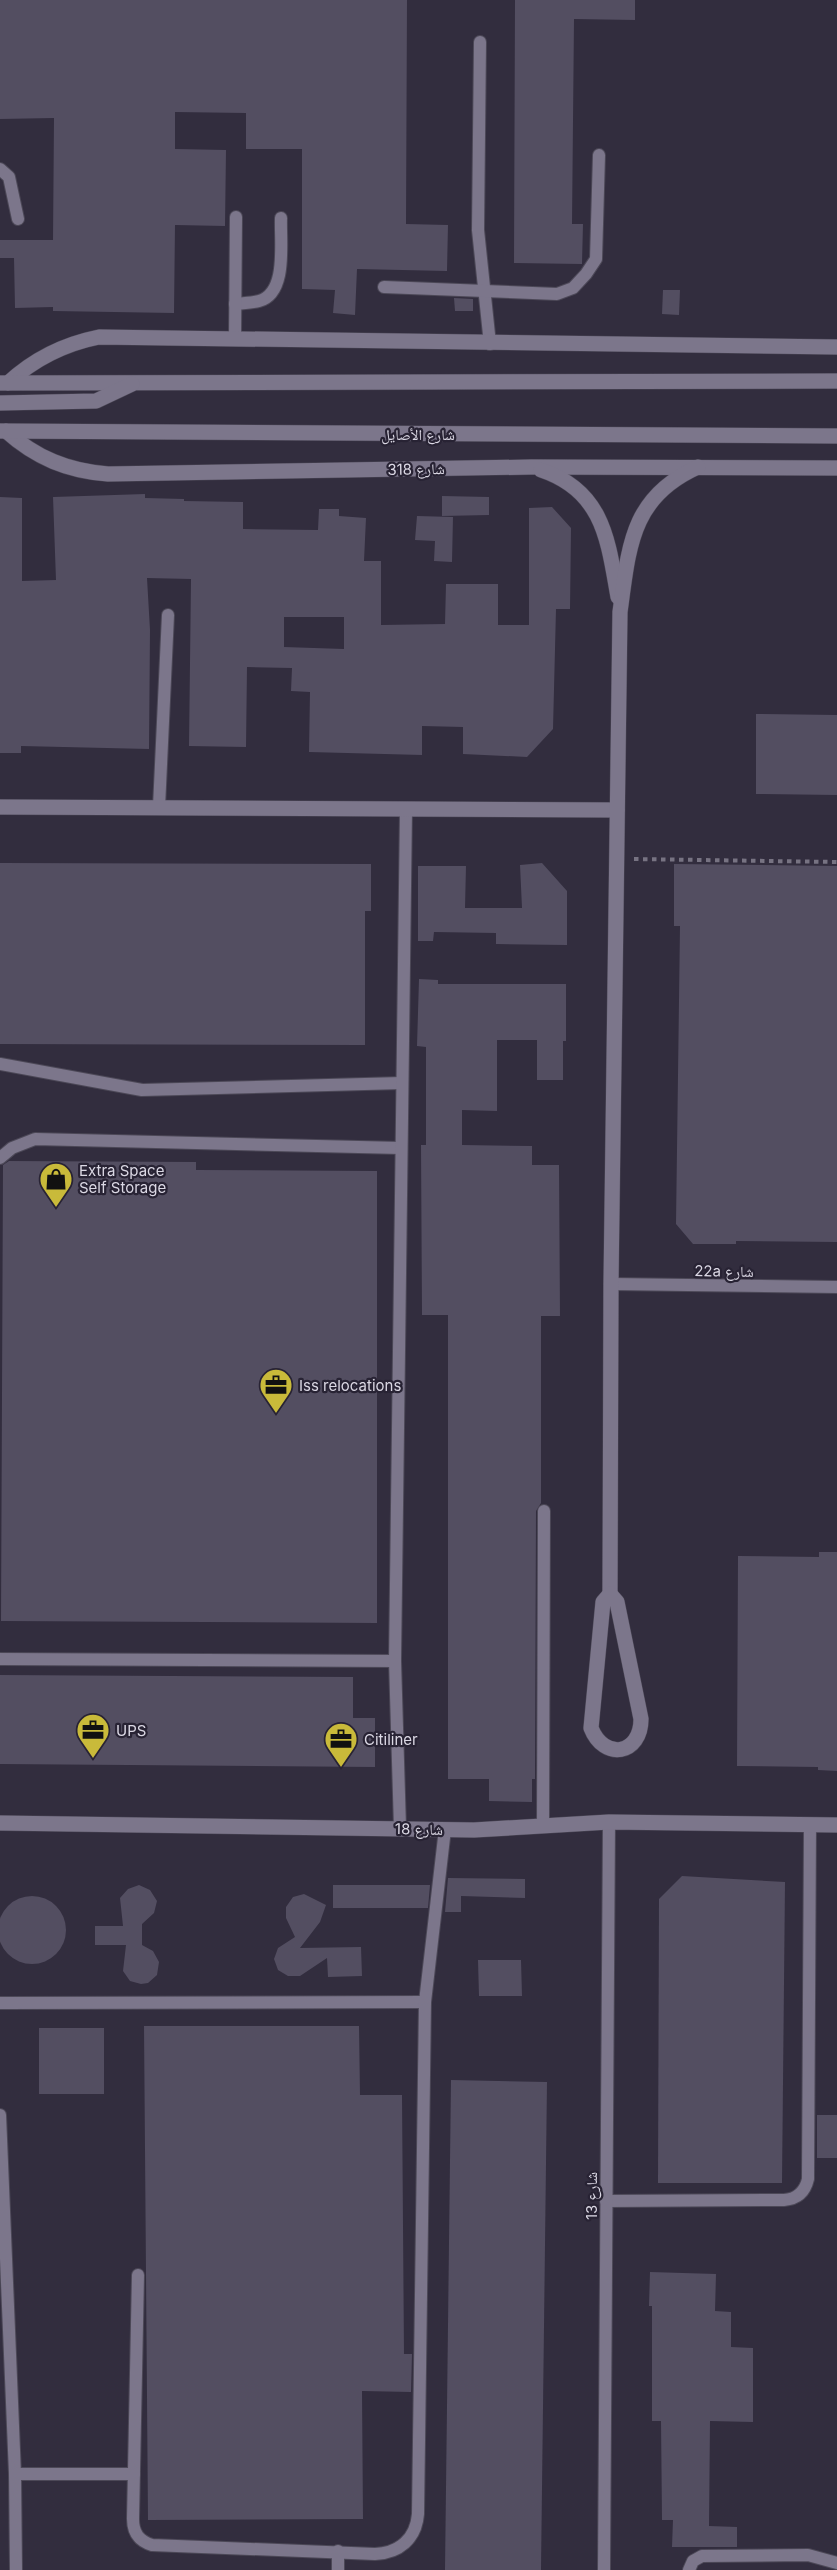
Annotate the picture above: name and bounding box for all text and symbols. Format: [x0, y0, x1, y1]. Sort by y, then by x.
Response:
street label: شارع الأصايل [381, 425, 455, 445]
street label: شارع 318 [387, 459, 445, 480]
shop icon: Extra Space Self Storage [38, 1161, 74, 1208]
place label: Extra Space Self Storage [79, 1161, 166, 1197]
street label: 22a شارع [694, 1261, 754, 1282]
office icon: Iss relocations [258, 1367, 294, 1414]
place label: Iss relocations [299, 1376, 401, 1395]
office icon: UPS [75, 1712, 111, 1759]
place label: UPS [116, 1721, 146, 1740]
office icon: Citiliner [323, 1721, 359, 1768]
place label: Citiliner [364, 1730, 418, 1749]
street label: شارع 18 [395, 1819, 443, 1840]
street label: شارع 13 [582, 2172, 602, 2220]

